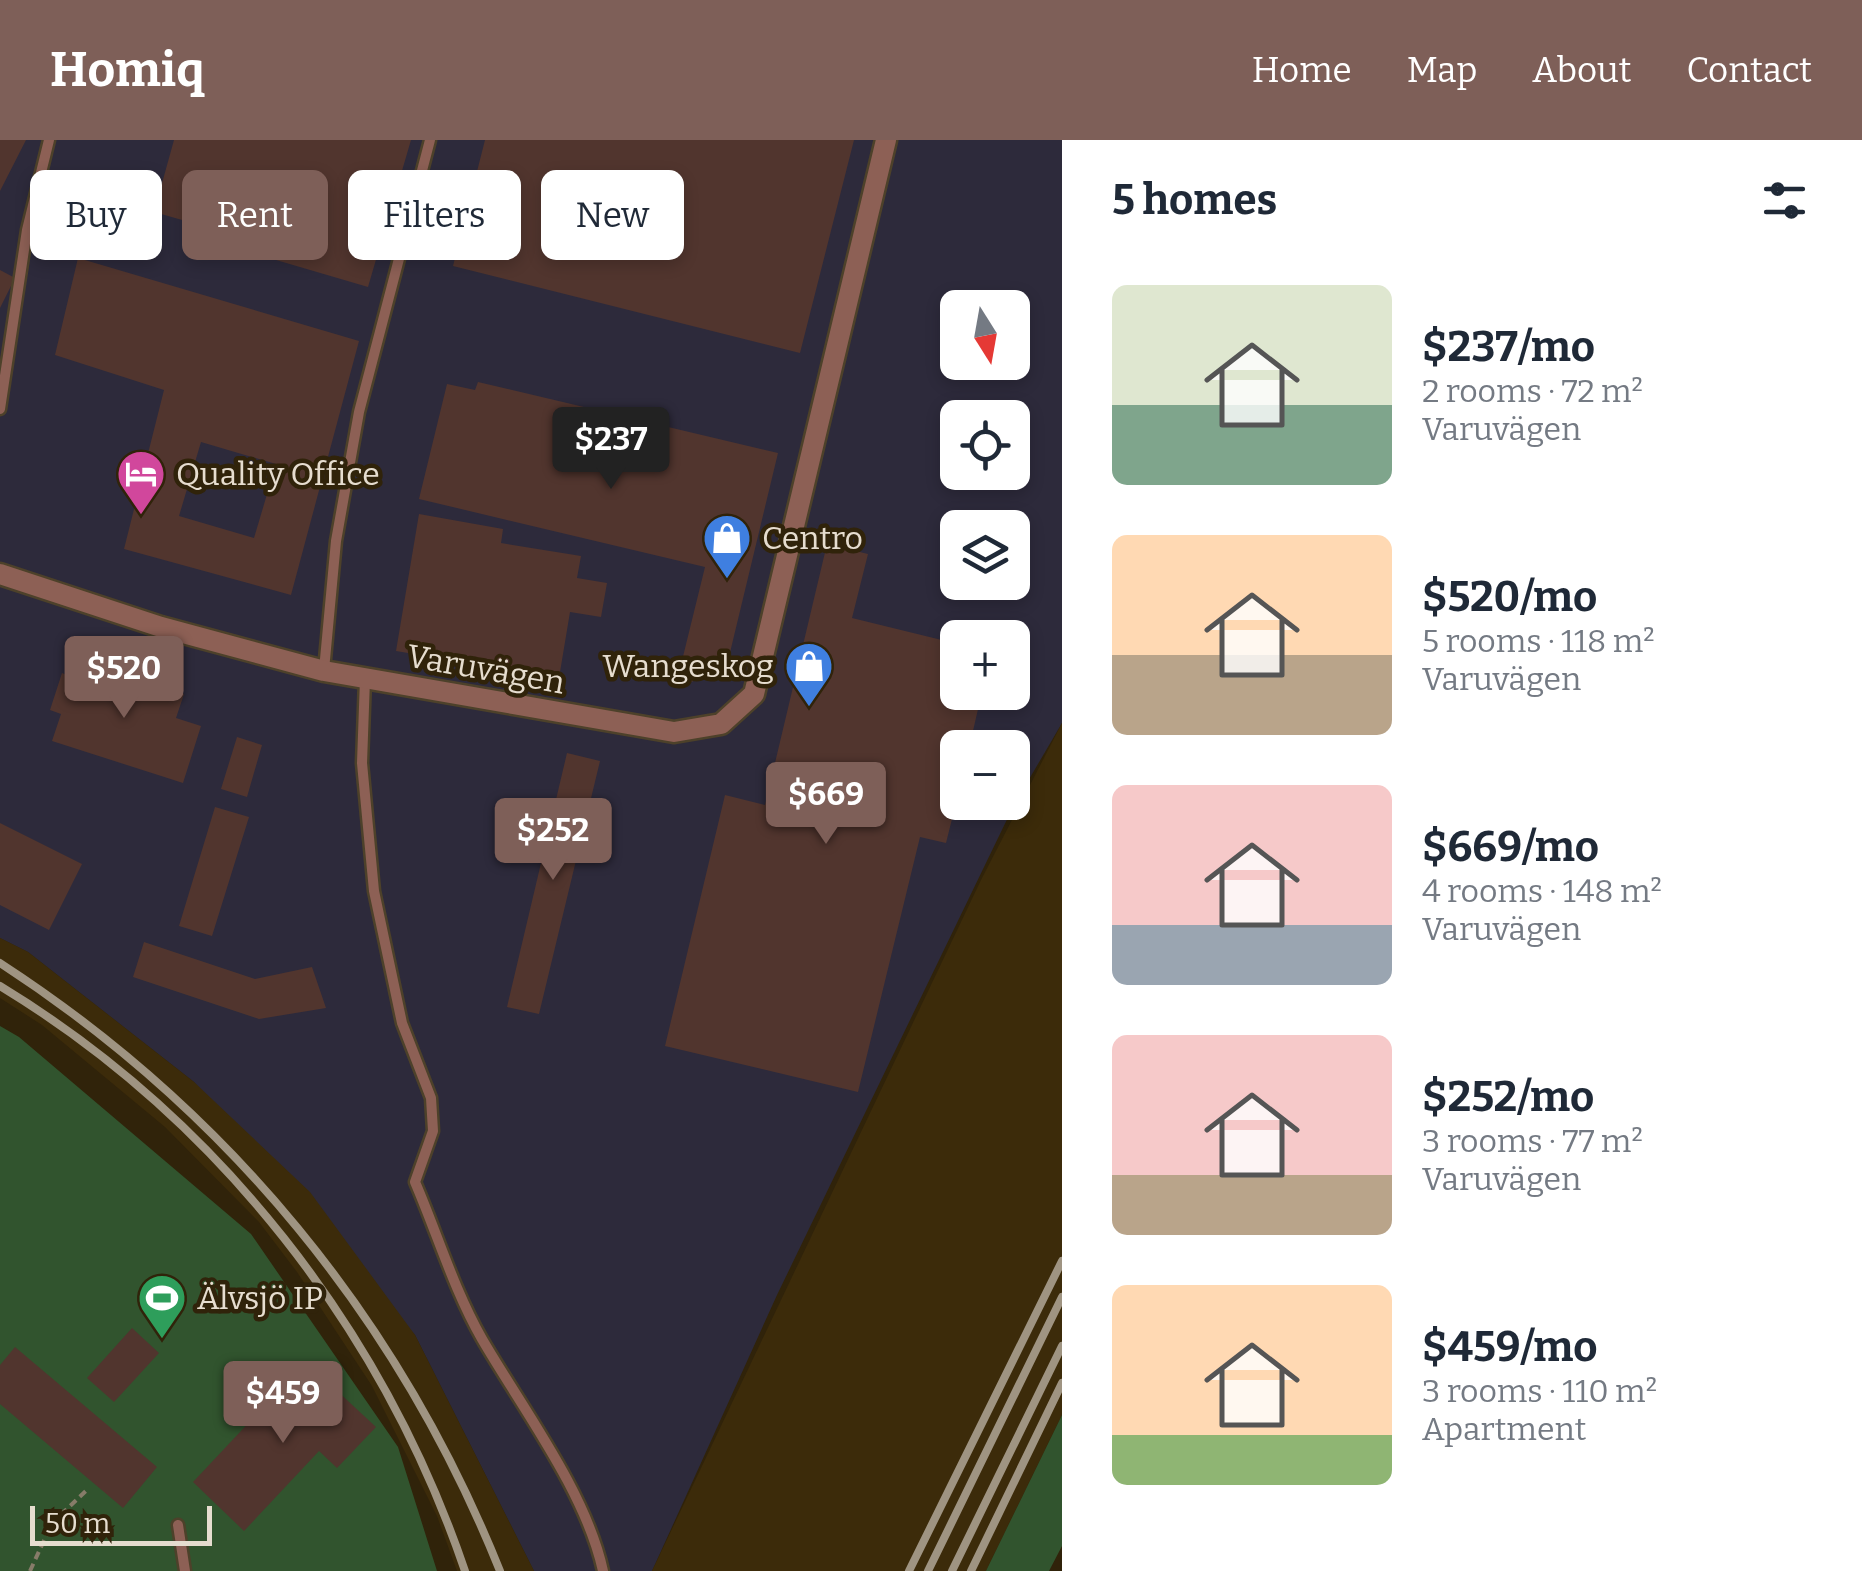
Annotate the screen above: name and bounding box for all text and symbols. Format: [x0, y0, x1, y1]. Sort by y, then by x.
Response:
text: Homiq [50, 41, 204, 99]
text: Home [1252, 49, 1352, 91]
text: Map [1407, 49, 1477, 91]
text: About [1532, 49, 1631, 91]
text: Contact [1686, 49, 1812, 91]
chip: Buy [30, 170, 162, 260]
chip: Rent [182, 170, 328, 260]
chip: Filters [348, 170, 521, 260]
chip: New [541, 170, 684, 260]
icon: filters [1757, 173, 1812, 228]
text: 5 homes [1112, 175, 1277, 225]
north arrow [940, 290, 1030, 380]
map controls [940, 290, 1030, 820]
text: $237/mo [1422, 322, 1595, 372]
icon: home [1192, 325, 1312, 445]
text: 2 rooms · 72 m² [1422, 372, 1643, 410]
button: locate [940, 400, 1030, 490]
pin: $237 [552, 407, 670, 492]
text: Varuvägen [1422, 410, 1581, 448]
text: $237 [574, 420, 648, 458]
hotel icon: Quality Office [115, 448, 167, 516]
place label: Quality Office [176, 455, 380, 493]
button: layers [940, 510, 1030, 600]
shop icon: Centro [701, 512, 753, 580]
place label: Centro [762, 519, 863, 557]
text: $520/mo [1422, 572, 1597, 622]
icon: home [1192, 575, 1312, 695]
button: + [940, 620, 1030, 710]
text: 5 rooms · 118 m² [1422, 622, 1655, 660]
pin: $520 [65, 636, 183, 721]
street label: Varuvägen [404, 636, 568, 702]
shop icon: Wangeskog [783, 640, 835, 708]
place label: Wangeskog [603, 647, 774, 685]
text: $520 [87, 649, 161, 687]
text: Varuvägen [1422, 660, 1581, 698]
button: − [940, 730, 1030, 820]
pin: $669 [767, 762, 885, 847]
text: $669 [788, 775, 864, 813]
pin: $252 [494, 798, 612, 883]
text: $252 [517, 811, 589, 849]
text: $669/mo [1422, 822, 1599, 872]
icon: home [1192, 825, 1312, 945]
text: 4 rooms · 148 m² [1422, 872, 1662, 910]
text: Varuvägen [1422, 910, 1581, 948]
text: $252/mo [1422, 1072, 1594, 1122]
icon: home [1192, 1075, 1312, 1195]
text: 3 rooms · 77 m² [1422, 1122, 1643, 1160]
text: Varuvägen [1422, 1160, 1581, 1198]
sports icon: Älvsjö IP [136, 1272, 188, 1340]
place label: Älvsjö IP [197, 1279, 323, 1317]
text: $459/mo [1422, 1322, 1597, 1372]
icon: home [1192, 1325, 1312, 1445]
pin: $459 [224, 1361, 342, 1446]
text: 3 rooms · 110 m² [1422, 1372, 1657, 1410]
text: $459 [245, 1374, 321, 1412]
text: Apartment [1422, 1410, 1586, 1448]
scale bar [30, 1501, 212, 1546]
text: 50 m [45, 1507, 110, 1540]

